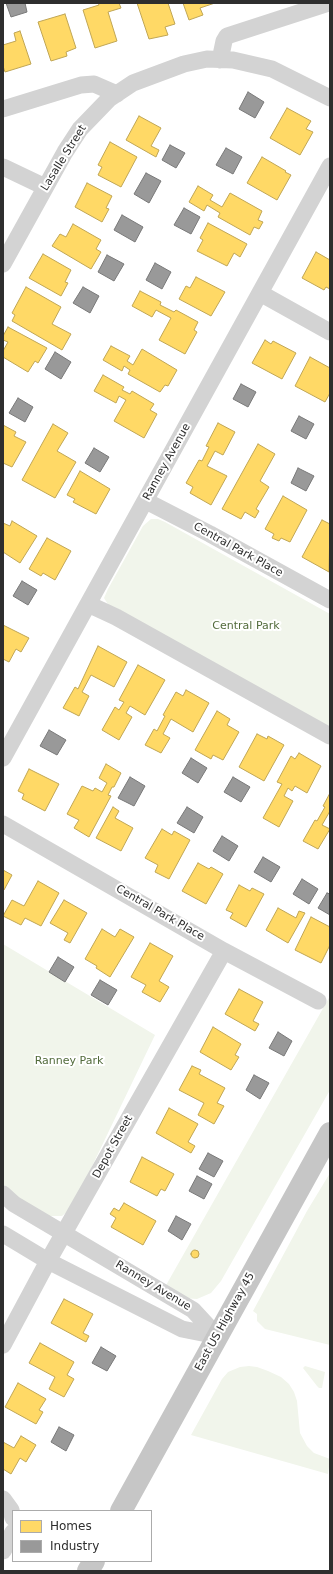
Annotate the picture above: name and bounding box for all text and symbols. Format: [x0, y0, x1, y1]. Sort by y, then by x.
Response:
street label: Lasalle Street [38, 123, 90, 193]
street label: Ranney Avenue [140, 421, 194, 503]
street label: Central Park Place [191, 520, 285, 580]
park label: Central Park [212, 619, 280, 633]
street label: Central Park Place [113, 882, 207, 944]
park label: Ranney Park [35, 1054, 103, 1068]
street label: Depot Street [90, 1113, 136, 1181]
street label: Ranney Avenue [113, 1258, 193, 1314]
street label: East US Highway 45 [192, 1270, 258, 1374]
legend [12, 1510, 152, 1562]
text: Homes [50, 1519, 92, 1533]
text: Industry [50, 1539, 99, 1553]

